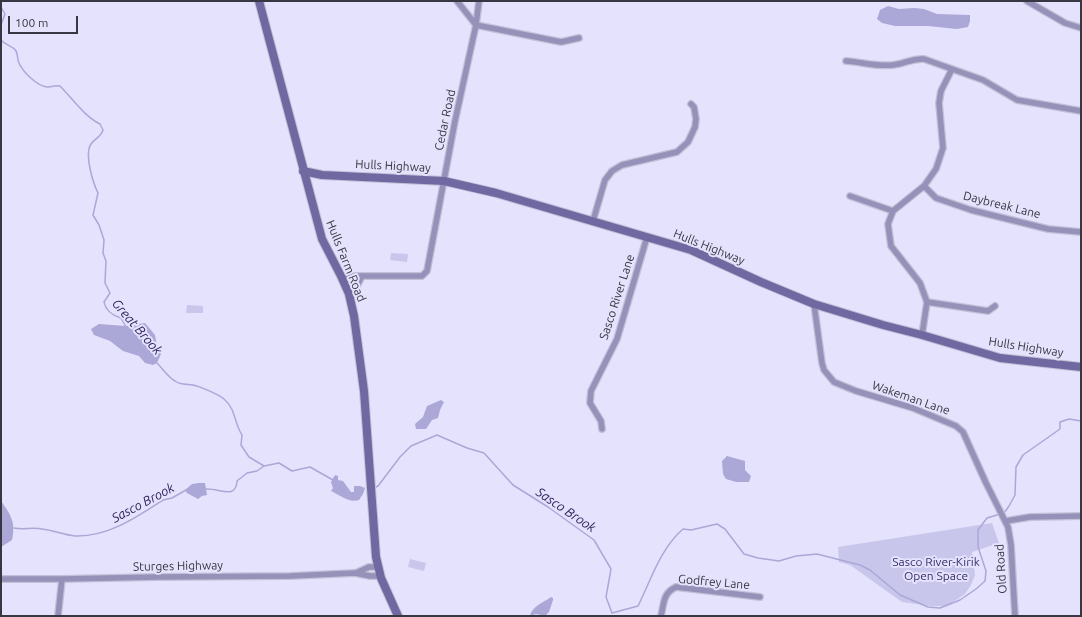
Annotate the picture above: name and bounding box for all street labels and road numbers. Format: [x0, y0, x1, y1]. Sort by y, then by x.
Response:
street label: Cedar Road [432, 88, 458, 152]
street label: Hulls Highway [355, 157, 431, 175]
street label: Daybreak Lane [962, 188, 1042, 222]
street label: Hulls Farm Road [323, 218, 369, 304]
street label: Hulls Highway [671, 226, 747, 268]
street label: Sasco River Lane [596, 253, 638, 341]
street label: Hulls Highway [987, 334, 1065, 360]
street label: Wakeman Lane [870, 378, 952, 418]
street label: Old Road [992, 544, 1010, 594]
street label: Sturges Highway [133, 558, 223, 574]
street label: Godfrey Lane [677, 572, 751, 592]

